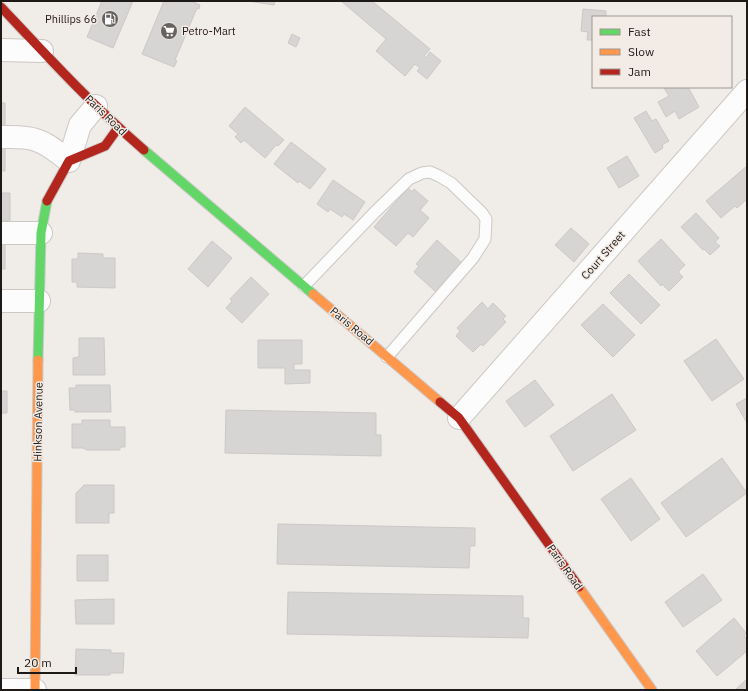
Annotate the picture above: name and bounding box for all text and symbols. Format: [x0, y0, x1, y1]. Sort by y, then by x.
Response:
fuel station icon: Phillips 66 [100, 9, 120, 29]
place label: Phillips 66 [45, 12, 97, 26]
legend [592, 16, 732, 88]
supermarket icon: Petro-Mart [159, 21, 179, 41]
place label: Petro-Mart [182, 24, 236, 38]
text: Fast [628, 24, 651, 39]
text: Slow [628, 44, 654, 59]
text: Jam [628, 64, 651, 79]
street label: Paris Road [82, 92, 130, 138]
street label: Court Street [578, 228, 628, 282]
street label: Paris Road [327, 304, 377, 348]
street label: Hinkson Avenue [30, 382, 46, 462]
street label: Paris Road [544, 541, 586, 593]
scale bar [18, 649, 76, 675]
text: 20 m [24, 655, 52, 670]

